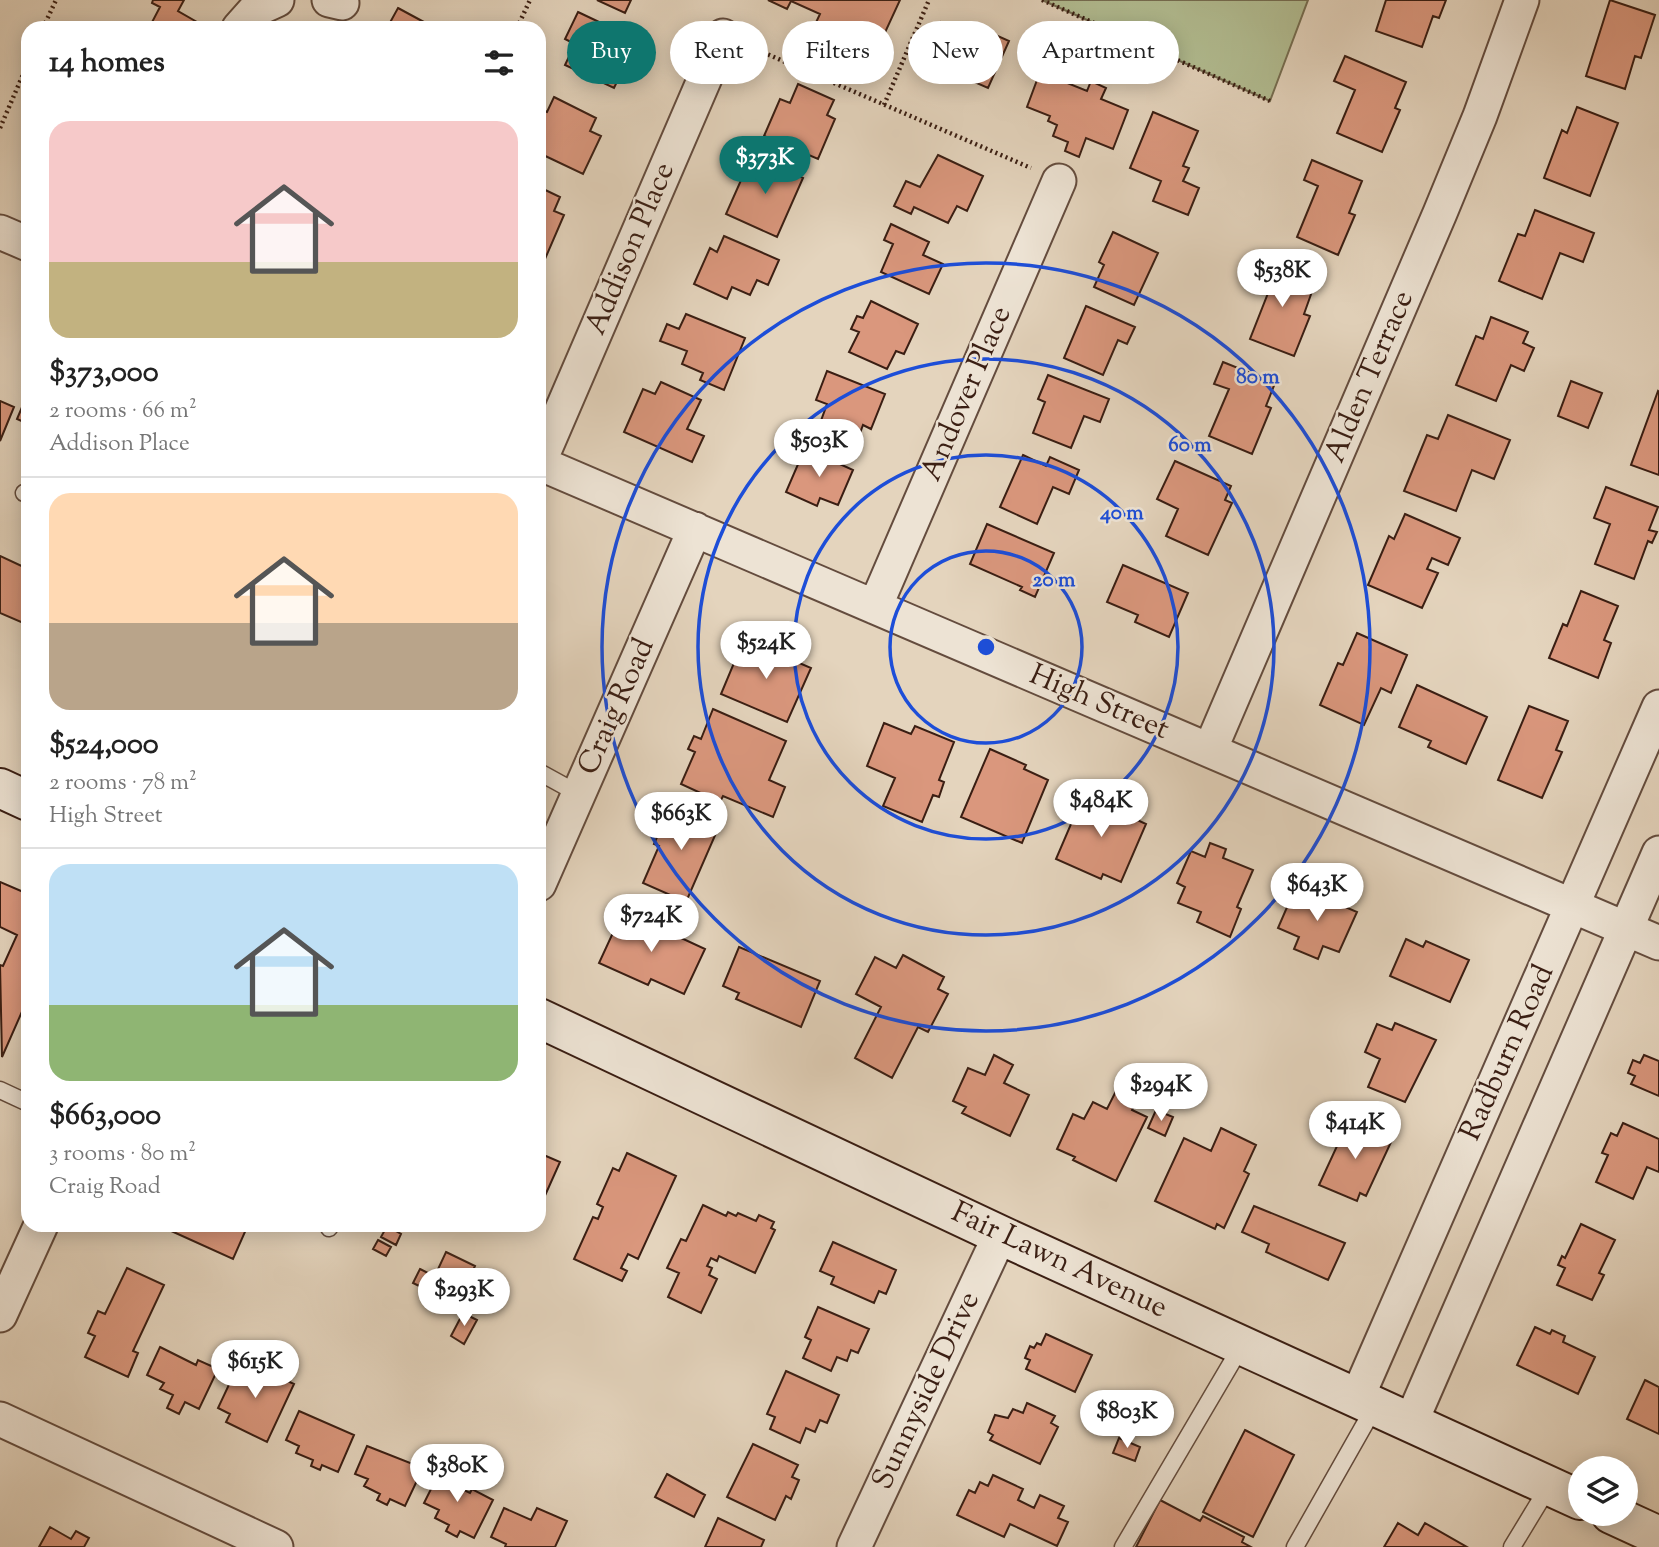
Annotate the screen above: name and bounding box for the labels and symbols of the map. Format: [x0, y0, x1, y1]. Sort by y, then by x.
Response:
pin: $373K [716, 136, 814, 196]
street label: Addison Place [575, 156, 687, 342]
pin: $538K [1233, 250, 1331, 309]
street label: Alden Terrace [1314, 284, 1426, 470]
street label: Andover Place [911, 300, 1023, 488]
text: 80 m [1236, 363, 1280, 393]
pin: $503K [770, 420, 868, 479]
text: 60 m [1168, 431, 1212, 461]
text: 40 m [1099, 499, 1144, 529]
text: 20 m [1033, 566, 1076, 596]
pin: $524K [717, 622, 815, 681]
street label: Craig Road [568, 632, 666, 782]
centre of rings [974, 635, 998, 659]
street label: High Street [1022, 654, 1176, 752]
pin: $484K [1052, 780, 1150, 839]
pin: $663K [632, 792, 730, 852]
pin: $643K [1268, 864, 1366, 923]
pin: $724K [602, 894, 700, 954]
street label: Radburn Road [1450, 958, 1566, 1148]
pin: $294K [1112, 1064, 1210, 1123]
pin: $414K [1306, 1102, 1404, 1161]
street label: Fair Lawn Avenue [944, 1192, 1174, 1330]
pin: $293K [415, 1268, 513, 1328]
street label: Sunnyside Drive [862, 1285, 992, 1497]
pin: $615K [206, 1340, 304, 1400]
pin: $803K [1078, 1390, 1176, 1450]
pin: $380K [408, 1444, 506, 1504]

